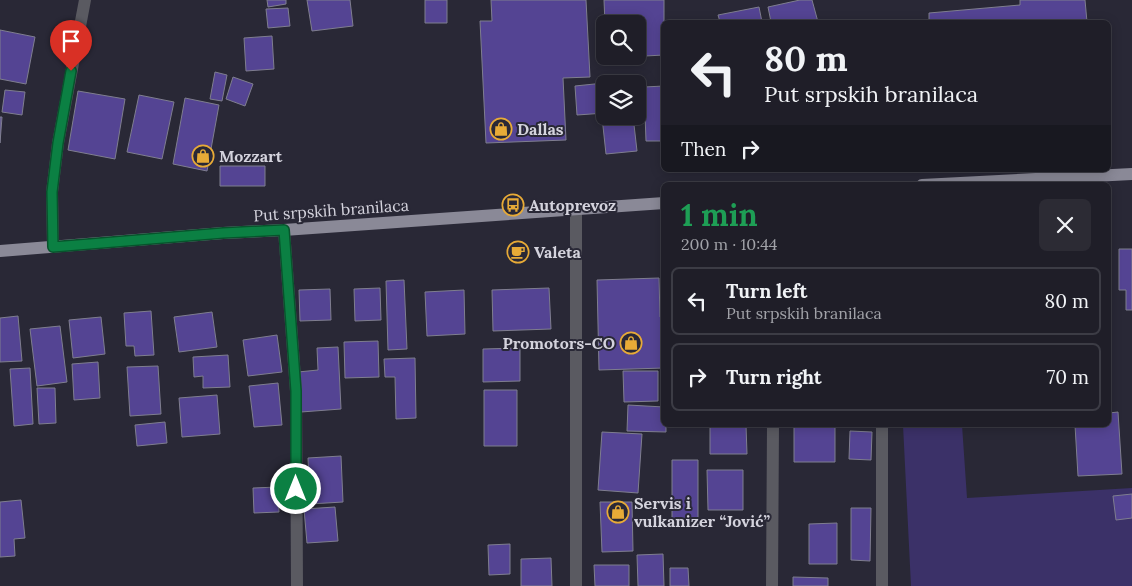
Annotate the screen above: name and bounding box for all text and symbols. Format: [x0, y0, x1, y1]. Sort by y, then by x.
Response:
map controls [596, 15, 646, 125]
button: search [596, 15, 646, 65]
pin [50, 20, 92, 71]
icon: arrive [57, 27, 85, 55]
text: 80 m [764, 36, 848, 81]
icon: left [681, 40, 746, 105]
button: layers [596, 75, 646, 125]
text: Put srpskih branilaca [764, 80, 978, 108]
shop icon: Dallas [489, 117, 513, 141]
place label: Dallas [517, 119, 564, 139]
icon: right [736, 135, 764, 163]
text: Then [681, 137, 726, 161]
shop icon: Mozzart [191, 144, 215, 168]
place label: Mozzart [219, 146, 283, 166]
bus stop icon: Autoprevoz [501, 193, 525, 217]
street label: Put srpskih branilaca [253, 195, 409, 225]
place label: Autoprevoz [529, 195, 616, 215]
text: 1 min [681, 196, 758, 234]
button: close [1039, 199, 1091, 251]
text: 200 m · 10:44 [681, 234, 778, 254]
cafe icon: Valeta [506, 240, 530, 264]
place label: Valeta [534, 242, 582, 262]
text: Turn left [726, 279, 807, 303]
icon: left [683, 287, 711, 315]
text: 80 m [1045, 289, 1089, 313]
text: Put srpskih branilaca [726, 303, 882, 323]
shop icon: Promotors-CO [619, 331, 643, 355]
place label: Promotors-CO [503, 333, 615, 353]
icon: right [683, 363, 711, 391]
text: Turn right [726, 365, 822, 389]
text: 70 m [1046, 365, 1089, 389]
position arrow [269, 462, 321, 514]
place label: Servis i vulkanizer “Jović” [634, 493, 770, 531]
shop icon: Servis i vulkanizer “Jović” [606, 500, 630, 524]

